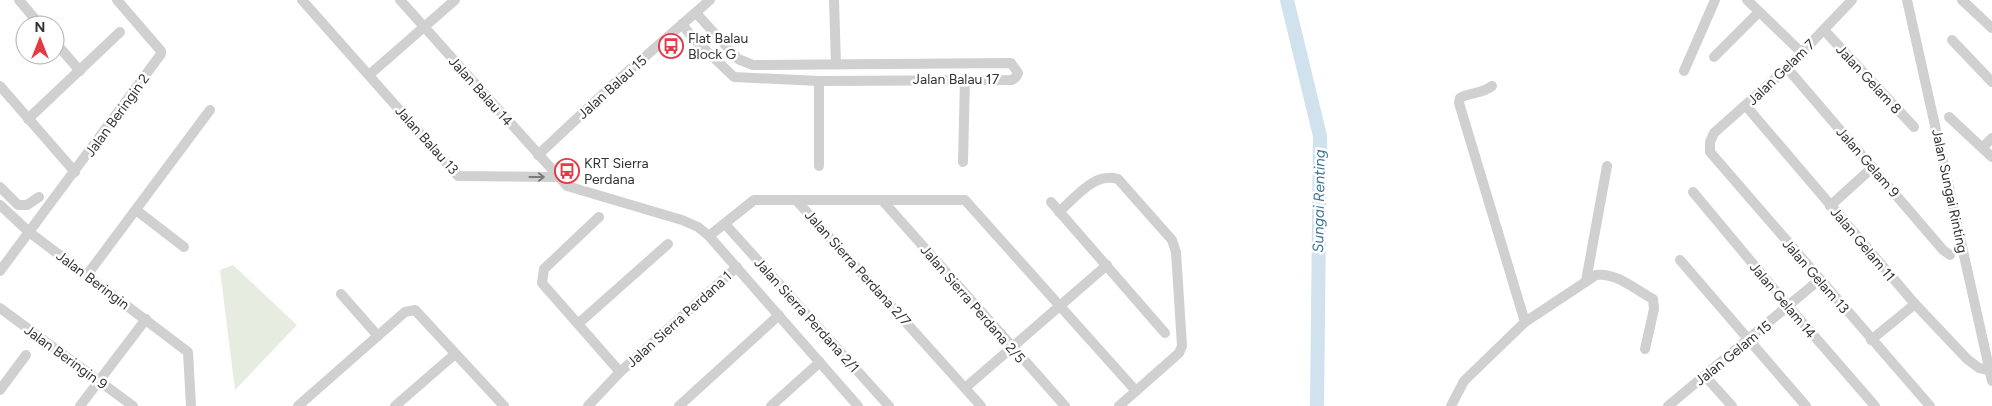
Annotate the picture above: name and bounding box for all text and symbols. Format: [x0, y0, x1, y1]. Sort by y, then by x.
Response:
north arrow [15, 15, 65, 65]
text: N [35, 19, 45, 36]
place label: Flat Balau Block G [688, 30, 748, 63]
bus stop icon: Flat Balau Block G [658, 33, 684, 59]
street label: Jalan Gelam 7 [1744, 36, 1819, 109]
street label: Jalan Gelam 8 [1832, 41, 1905, 117]
street label: Jalan Balau 15 [574, 52, 650, 123]
street label: Jalan Balau 14 [445, 53, 516, 130]
street label: Jalan Beringin 2 [82, 70, 153, 160]
street label: Jalan Balau 17 [913, 71, 1000, 88]
street label: Jalan Balau 13 [391, 103, 462, 178]
street label: Jalan Gelam 9 [1832, 124, 1903, 201]
street label: Jalan Sungai Rinting [1928, 127, 1971, 255]
water label: Sungai Renting [1309, 149, 1329, 253]
place label: KRT Sierra Perdana [584, 155, 649, 188]
bus stop icon: KRT Sierra Perdana [554, 158, 580, 184]
one-way arrow [528, 172, 545, 182]
street label: Jalan Gelam 11 [1827, 204, 1898, 285]
street label: Jalan Sierra Perdana 2/7 [801, 207, 915, 330]
street label: Jalan Gelam 13 [1779, 236, 1853, 317]
street label: Jalan Sierra Perdana 2/5 [917, 242, 1029, 367]
street label: Jalan Beringin [53, 247, 133, 314]
street label: Jalan Sierra Perdana 2/1 [751, 254, 863, 376]
street label: Jalan Gelam 14 [1746, 259, 1820, 342]
street label: Jalan Sierra Perdana 1 [623, 268, 735, 371]
street label: Jalan Gelam 15 [1692, 317, 1775, 389]
street label: Jalan Beringin 9 [21, 322, 111, 393]

